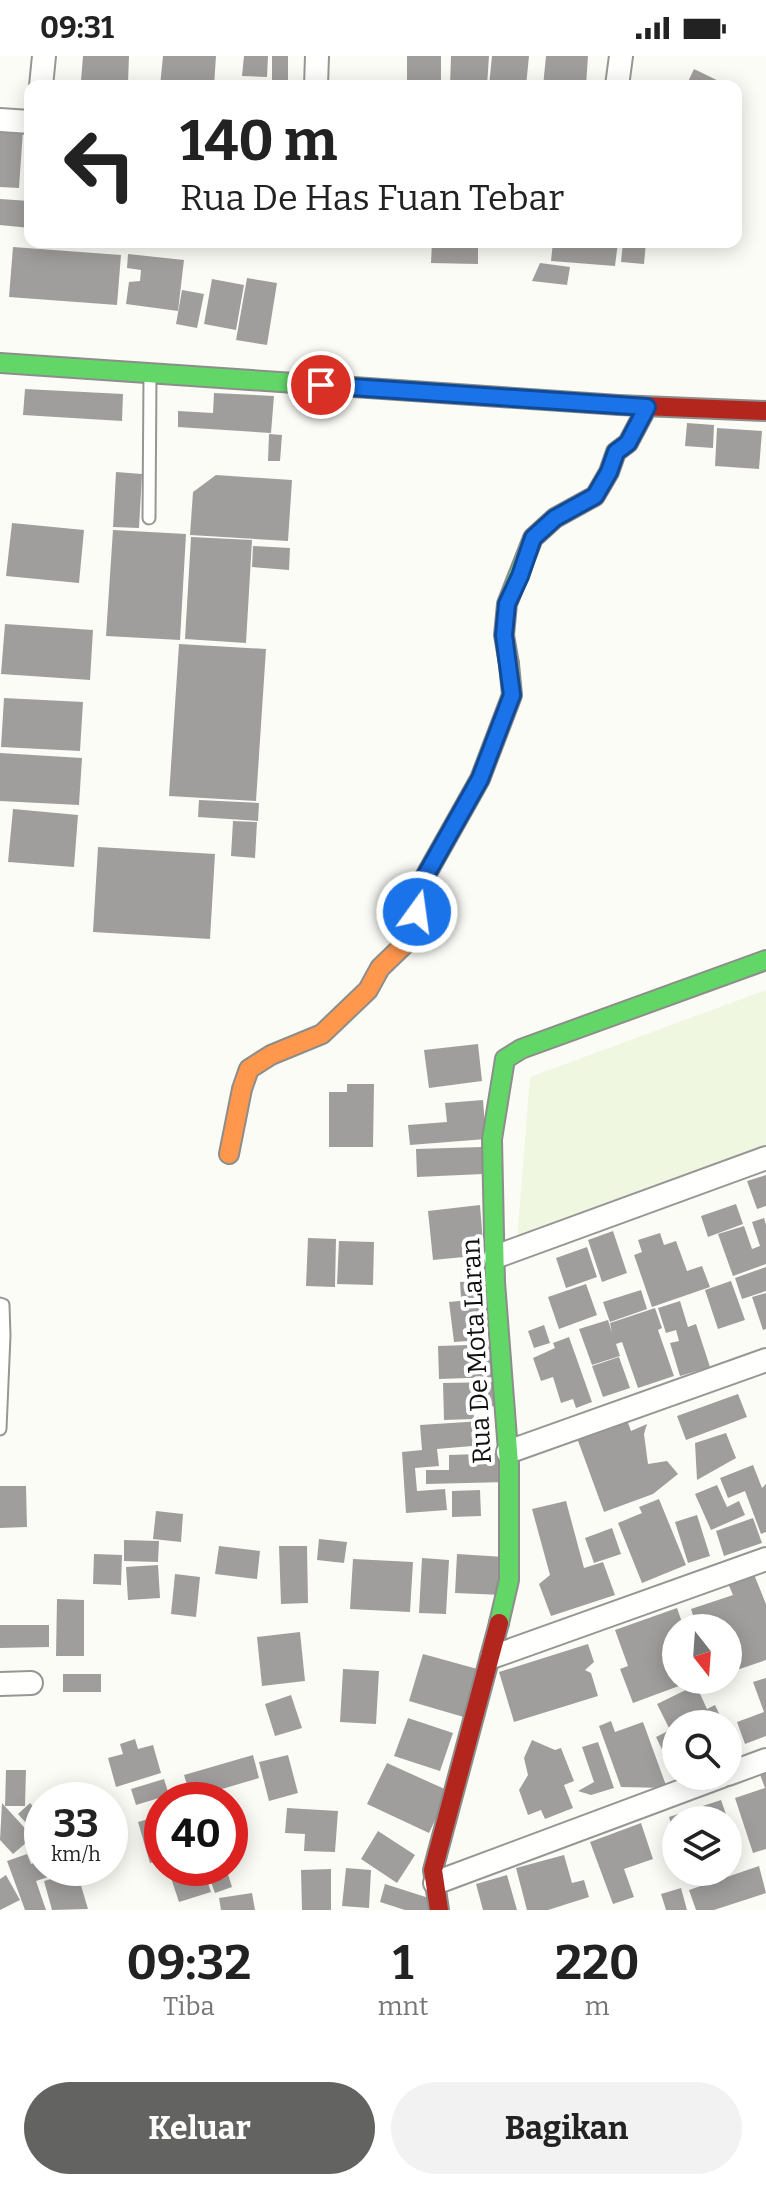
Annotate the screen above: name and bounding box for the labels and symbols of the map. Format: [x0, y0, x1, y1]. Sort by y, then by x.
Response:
pin [287, 351, 355, 419]
position arrow [375, 870, 459, 954]
street label: Rua De Mota Laran [455, 1237, 498, 1465]
north arrow [662, 1614, 742, 1694]
speed limit sign: 40 [144, 1782, 248, 1886]

